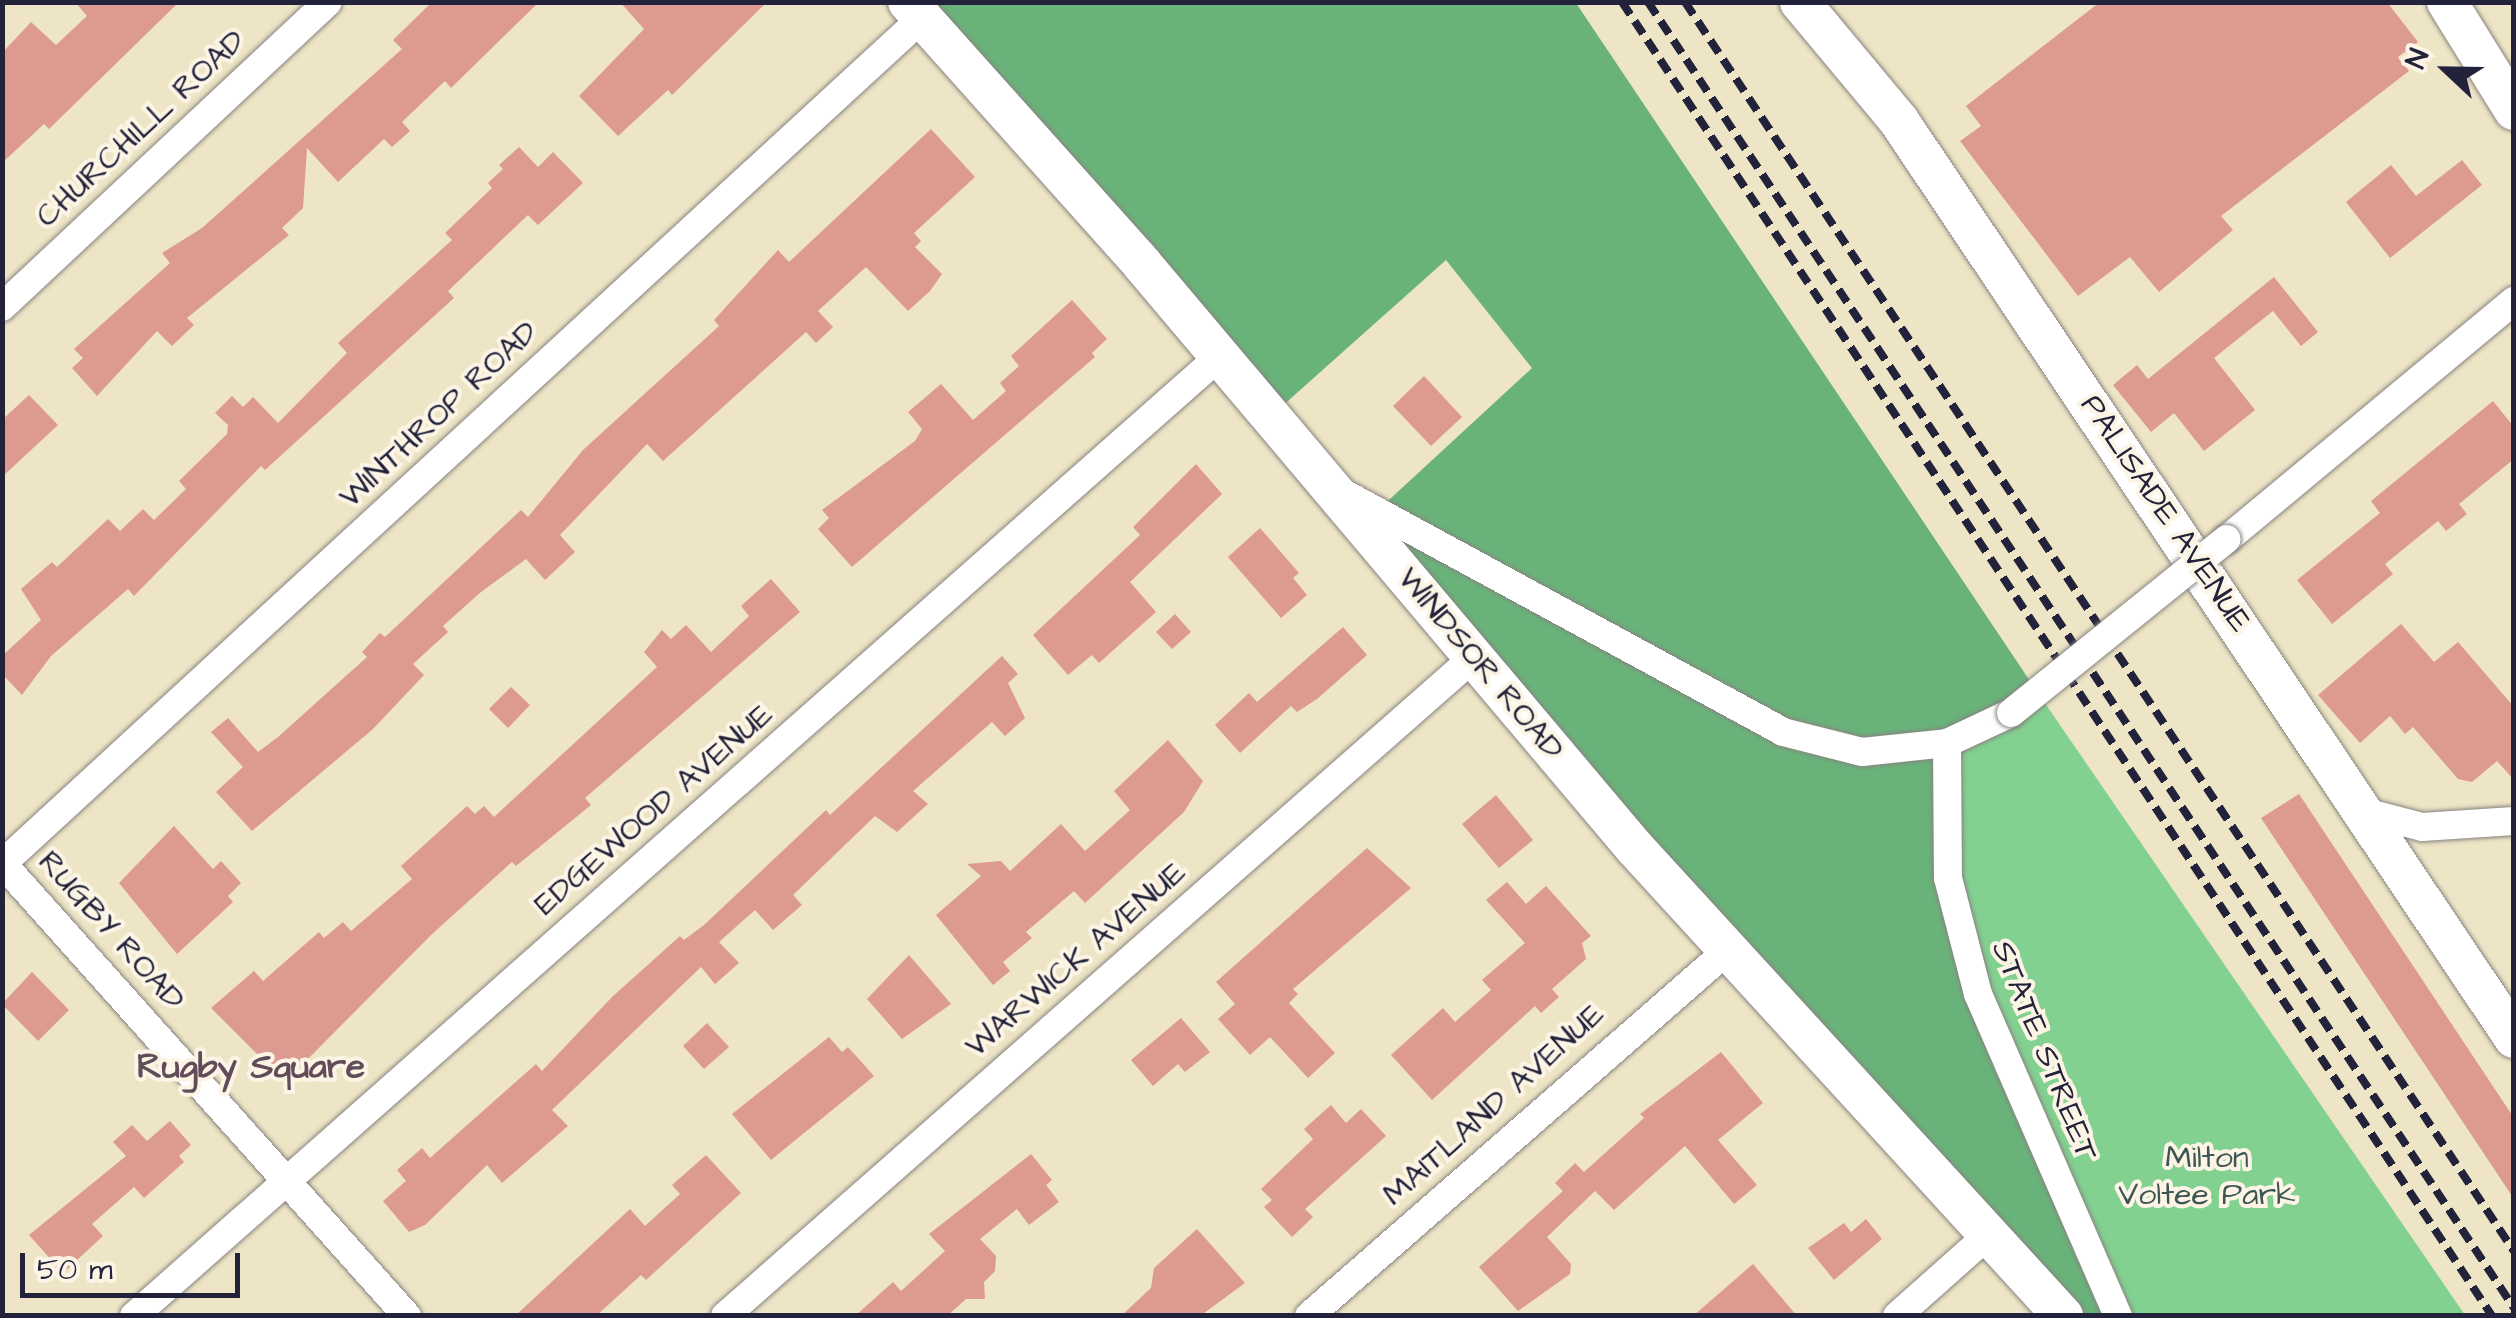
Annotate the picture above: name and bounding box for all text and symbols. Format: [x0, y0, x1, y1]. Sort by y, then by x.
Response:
north arrow [2396, 20, 2496, 120]
street label: CHURCHILL ROAD [28, 22, 254, 236]
text: N [2396, 43, 2439, 74]
street label: WINTHROP ROAD [332, 313, 546, 517]
street label: PALISADE AVENUE [2071, 388, 2259, 640]
street label: WINDSOR ROAD [1389, 560, 1571, 768]
street label: EDGEWOOD AVENUE [527, 696, 781, 924]
street label: RUGBY ROAD [29, 843, 193, 1019]
street label: WARWICK AVENUE [958, 854, 1194, 1066]
street label: STATE STREET [1982, 935, 2106, 1167]
street label: MAITLAND AVENUE [1375, 996, 1613, 1214]
district label: Rugby Square [137, 1046, 365, 1088]
park label: Milton Voltee Park [2118, 1140, 2296, 1215]
scale bar [25, 1233, 245, 1295]
text: 50 m [37, 1249, 113, 1291]

